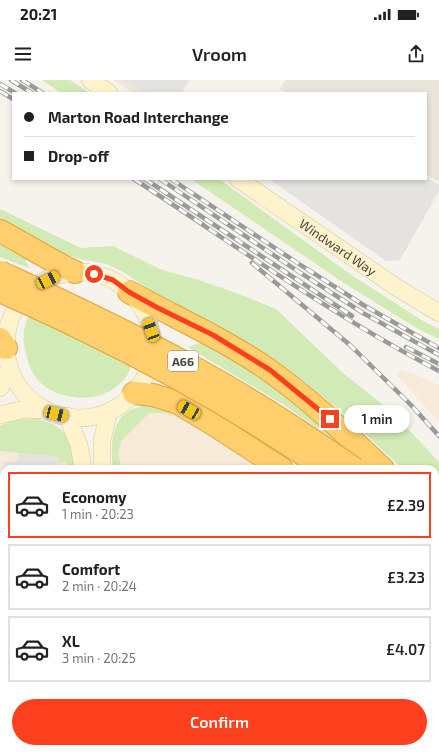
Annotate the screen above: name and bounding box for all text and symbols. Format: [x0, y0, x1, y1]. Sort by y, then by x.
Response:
text: 20:21 [20, 5, 57, 23]
icon: menu [12, 43, 34, 65]
text: Vroom [192, 43, 247, 65]
icon: share [405, 43, 427, 65]
text: Marton Road Interchange [48, 108, 229, 126]
text: Drop-off [48, 147, 109, 165]
street label: Windward Way [296, 215, 380, 279]
route start [85, 265, 103, 283]
car [35, 269, 61, 291]
car [141, 317, 161, 343]
road number: A66 [168, 351, 198, 371]
car [176, 399, 202, 421]
car [43, 405, 69, 423]
callout: 1 min [344, 405, 410, 433]
route end [321, 410, 339, 428]
text: 1 min [362, 411, 392, 427]
icon: car [14, 487, 50, 523]
text: Economy [62, 488, 127, 506]
text: £2.39 [387, 496, 425, 514]
text: 1 min · 20:23 [62, 506, 134, 522]
icon: car [14, 559, 50, 595]
text: Comfort [62, 560, 120, 578]
text: £3.23 [387, 568, 425, 586]
text: 2 min · 20:24 [62, 578, 137, 594]
icon: car [14, 631, 50, 667]
text: XL [62, 632, 80, 650]
text: £4.07 [386, 640, 425, 658]
text: 3 min · 20:25 [62, 650, 136, 666]
button: Confirm [12, 699, 427, 745]

